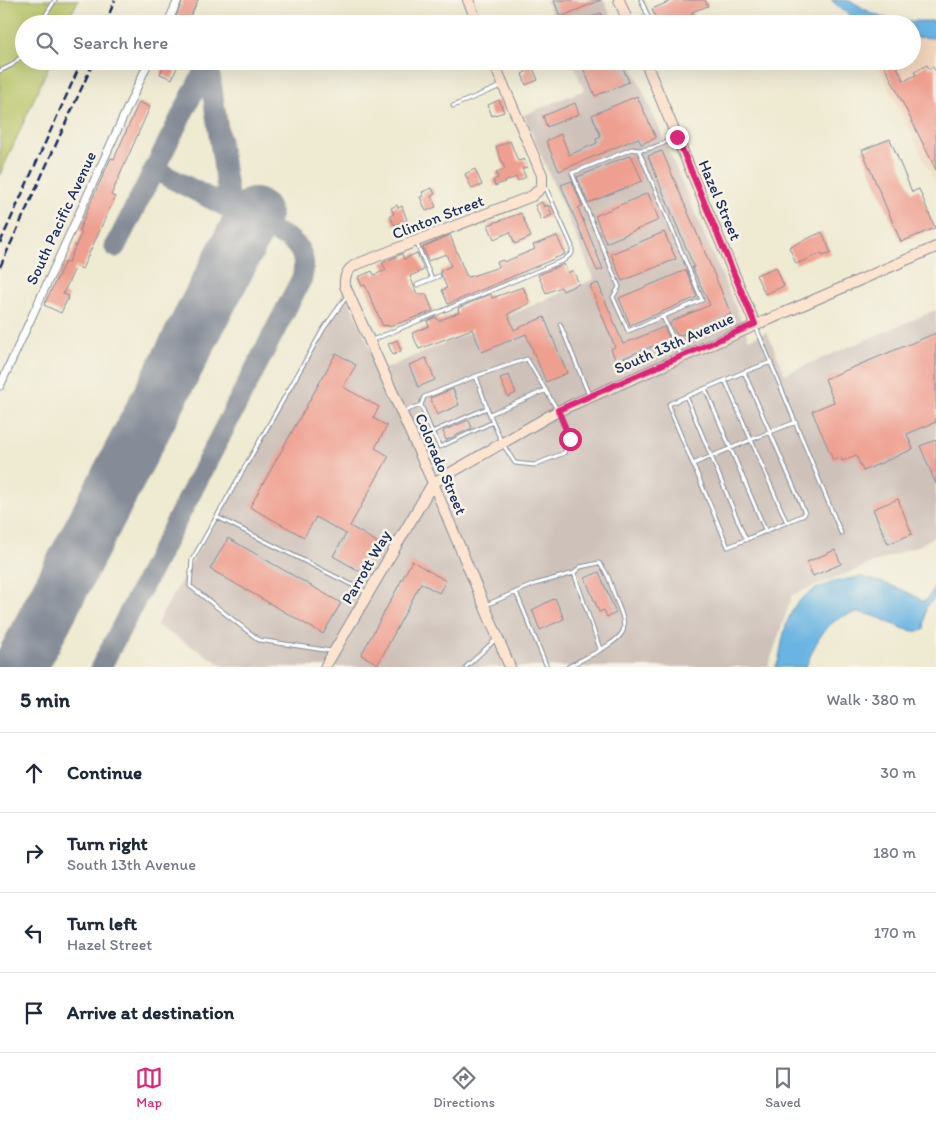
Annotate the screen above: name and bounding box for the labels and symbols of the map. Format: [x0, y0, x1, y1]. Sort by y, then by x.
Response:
route end [666, 126, 689, 149]
street label: South Pacific Avenue [22, 148, 100, 288]
street label: Hazel Street [695, 157, 745, 243]
street label: Clinton Street [389, 191, 487, 243]
street label: South 13th Avenue [611, 308, 737, 378]
street label: Colorado Street [411, 410, 471, 518]
route start [559, 428, 582, 451]
street label: Parrott Way [337, 526, 395, 607]

